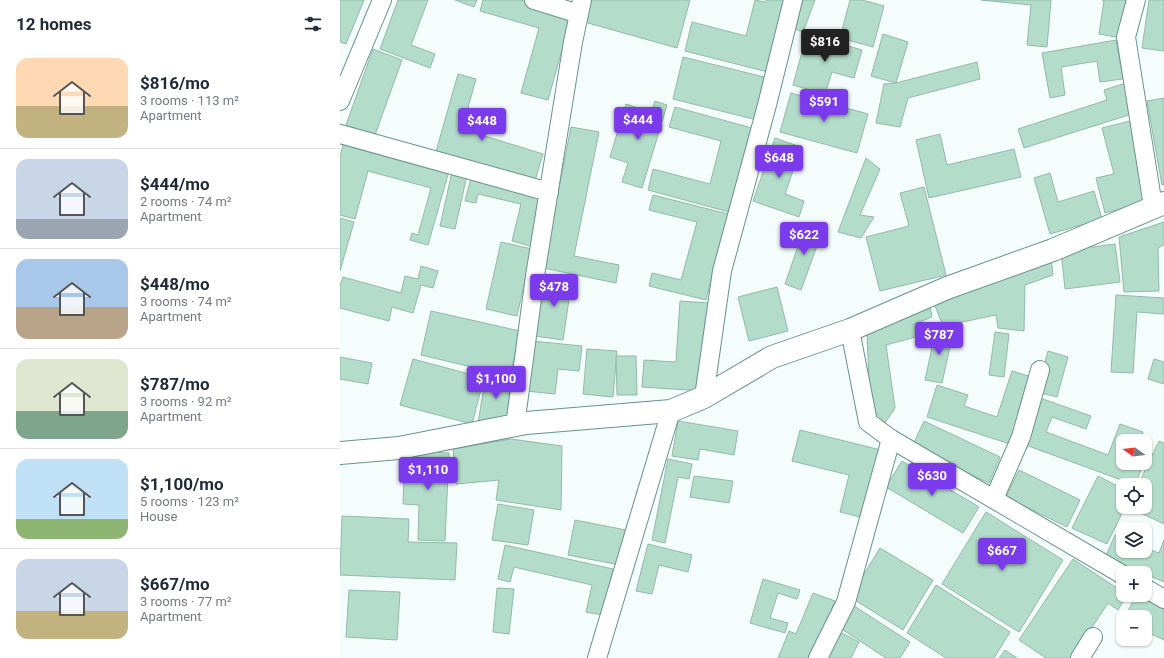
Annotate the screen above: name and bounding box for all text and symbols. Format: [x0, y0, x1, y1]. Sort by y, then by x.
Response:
icon: filters [302, 13, 324, 35]
text: 12 homes [16, 14, 92, 34]
pin: $816 [801, 29, 849, 63]
text: $816 [810, 34, 840, 49]
text: $816/mo [140, 73, 210, 93]
icon: home [48, 74, 96, 122]
pin: $591 [800, 89, 848, 123]
text: 3 rooms · 113 m² [140, 93, 239, 108]
text: $591 [809, 94, 839, 109]
pin: $444 [614, 107, 662, 141]
text: Apartment [140, 108, 202, 123]
pin: $448 [458, 108, 506, 142]
text: $444 [623, 112, 653, 127]
text: $448 [467, 113, 497, 128]
pin: $648 [755, 145, 803, 179]
text: $648 [764, 150, 794, 165]
text: $444/mo [140, 174, 210, 194]
icon: home [48, 175, 96, 223]
text: 2 rooms · 74 m² [140, 194, 232, 209]
text: Apartment [140, 209, 202, 224]
pin: $622 [780, 222, 828, 256]
text: $622 [789, 227, 819, 242]
text: $448/mo [140, 274, 210, 294]
pin: $478 [530, 274, 578, 308]
icon: home [48, 275, 96, 323]
text: $478 [539, 279, 569, 294]
text: 3 rooms · 74 m² [140, 294, 232, 309]
text: Apartment [140, 309, 202, 324]
pin: $787 [915, 322, 963, 356]
text: $787 [924, 327, 954, 342]
pin: $1,100 [463, 366, 529, 400]
text: $1,100 [476, 371, 516, 386]
text: $787/mo [140, 374, 210, 394]
icon: home [48, 375, 96, 423]
text: 3 rooms · 92 m² [140, 394, 232, 409]
text: Apartment [140, 409, 202, 424]
north arrow [1116, 434, 1152, 470]
map controls [1116, 434, 1152, 646]
pin: $1,110 [395, 457, 461, 491]
text: $1,110 [408, 462, 448, 477]
pin: $630 [908, 463, 956, 497]
text: $630 [917, 468, 947, 483]
text: $1,100/mo [140, 474, 224, 494]
icon: home [48, 475, 96, 523]
button: locate [1116, 478, 1152, 514]
text: 5 rooms · 123 m² [140, 494, 239, 509]
text: House [140, 509, 177, 524]
button: layers [1116, 522, 1152, 558]
pin: $667 [978, 538, 1026, 572]
text: $667 [987, 543, 1017, 558]
button: + [1116, 566, 1152, 602]
text: $667/mo [140, 574, 210, 594]
icon: home [48, 575, 96, 623]
text: 3 rooms · 77 m² [140, 594, 232, 609]
text: Apartment [140, 609, 202, 624]
button: − [1116, 610, 1152, 646]

